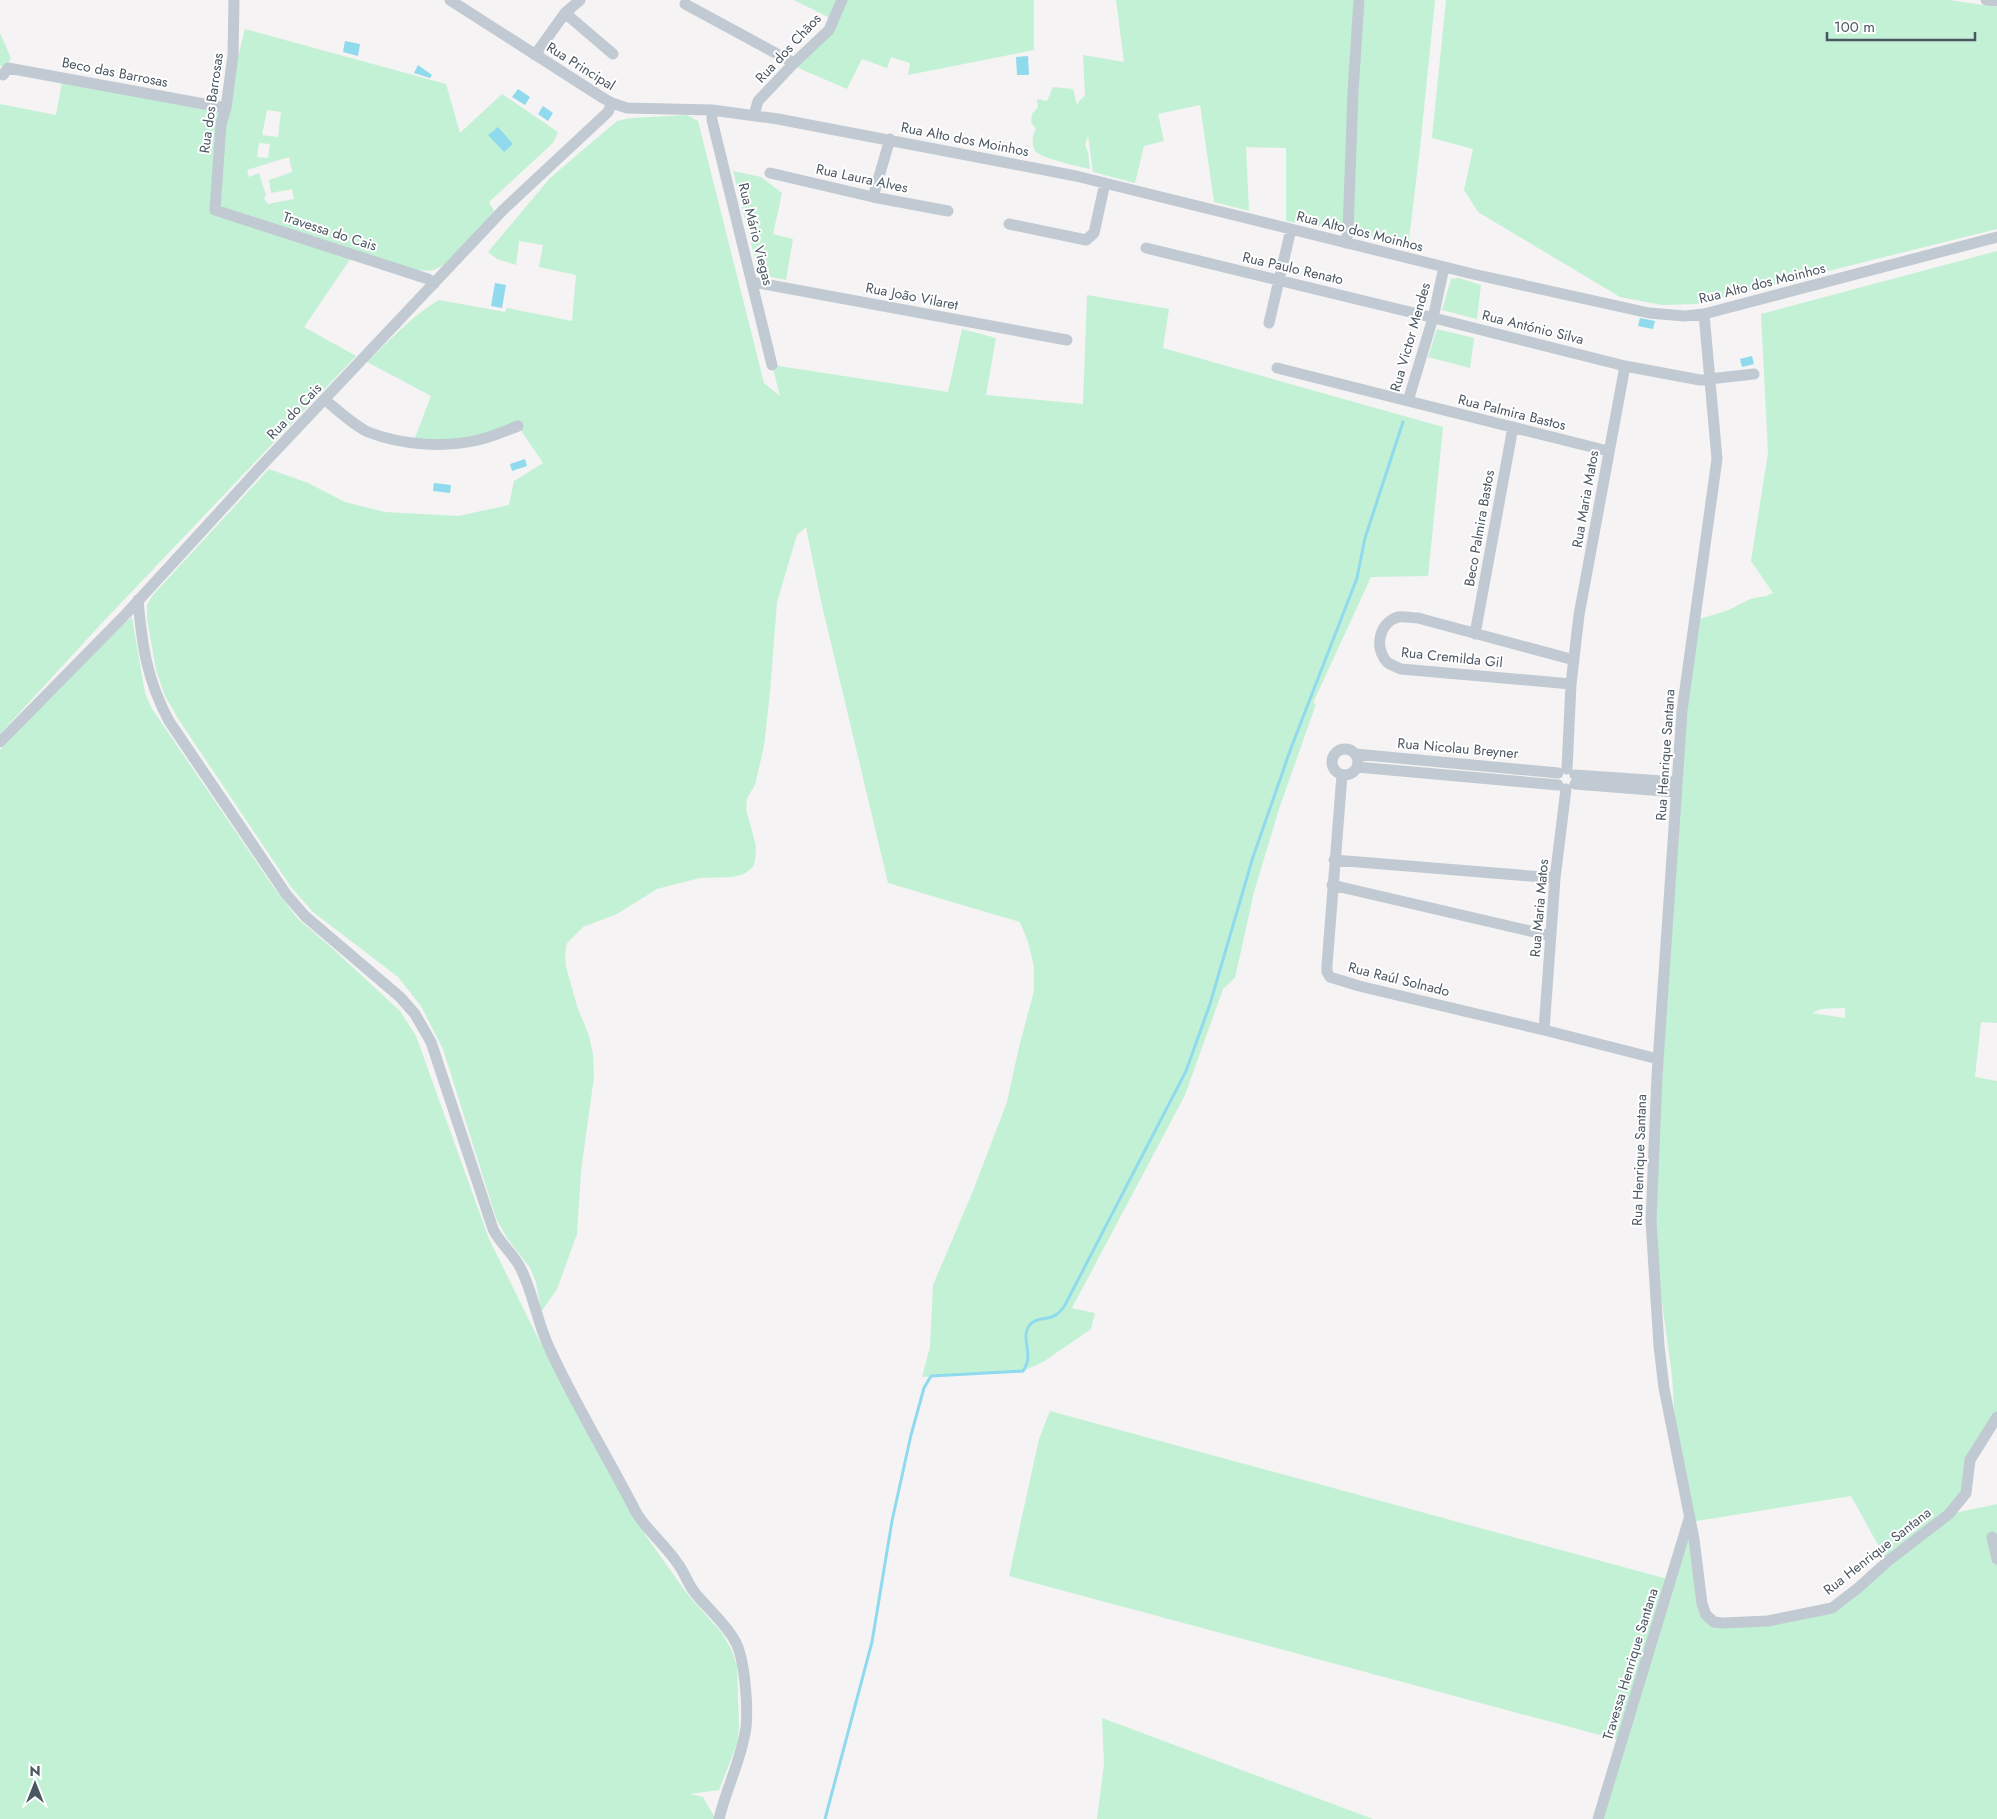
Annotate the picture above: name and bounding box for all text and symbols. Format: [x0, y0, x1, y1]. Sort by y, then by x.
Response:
street label: Rua dos Chãos [750, 9, 826, 87]
scale bar [1827, 10, 1974, 42]
text: 100 m [1834, 16, 1875, 38]
street label: Rua Principal [543, 37, 619, 95]
street label: Rua dos Barrosas [194, 51, 228, 155]
street label: Beco das Barrosas [60, 52, 170, 92]
street label: Rua Alto dos Moinhos [899, 117, 1031, 161]
street label: Rua Laura Alves [814, 158, 910, 198]
street label: Rua Mário Viegas [734, 181, 778, 288]
street label: Travessa do Cais [280, 206, 380, 256]
street label: Rua Alto dos Moinhos [1295, 206, 1426, 256]
street label: Rua Paulo Renato [1241, 247, 1346, 289]
street label: Rua Alto dos Moinhos [1697, 258, 1828, 308]
street label: Rua João Vilaret [864, 277, 961, 315]
street label: Rua Victor Mendes [1385, 280, 1435, 394]
street label: Rua António Silva [1480, 305, 1586, 349]
street label: Rua do Cais [262, 378, 326, 444]
street label: Rua Palmira Bastos [1456, 389, 1568, 435]
street label: Rua Maria Matos [1567, 449, 1603, 549]
street label: Beco Palmira Bastos [1459, 468, 1499, 588]
street label: Rua Cremilda Gil [1400, 642, 1504, 672]
street label: Rua Henrique Santana [1650, 689, 1680, 821]
street label: Rua Nicolau Breyner [1397, 733, 1520, 763]
street label: Rua Maria Matos [1525, 858, 1553, 958]
street label: Rua Raúl Solnado [1346, 957, 1452, 1001]
street label: Rua Henrique Santana [1627, 1094, 1651, 1226]
street label: Rua Henrique Santana [1819, 1503, 1935, 1599]
street label: Travessa Henrique Santana [1597, 1586, 1663, 1742]
north arrow [10, 1759, 60, 1809]
text: N [29, 1761, 41, 1781]

